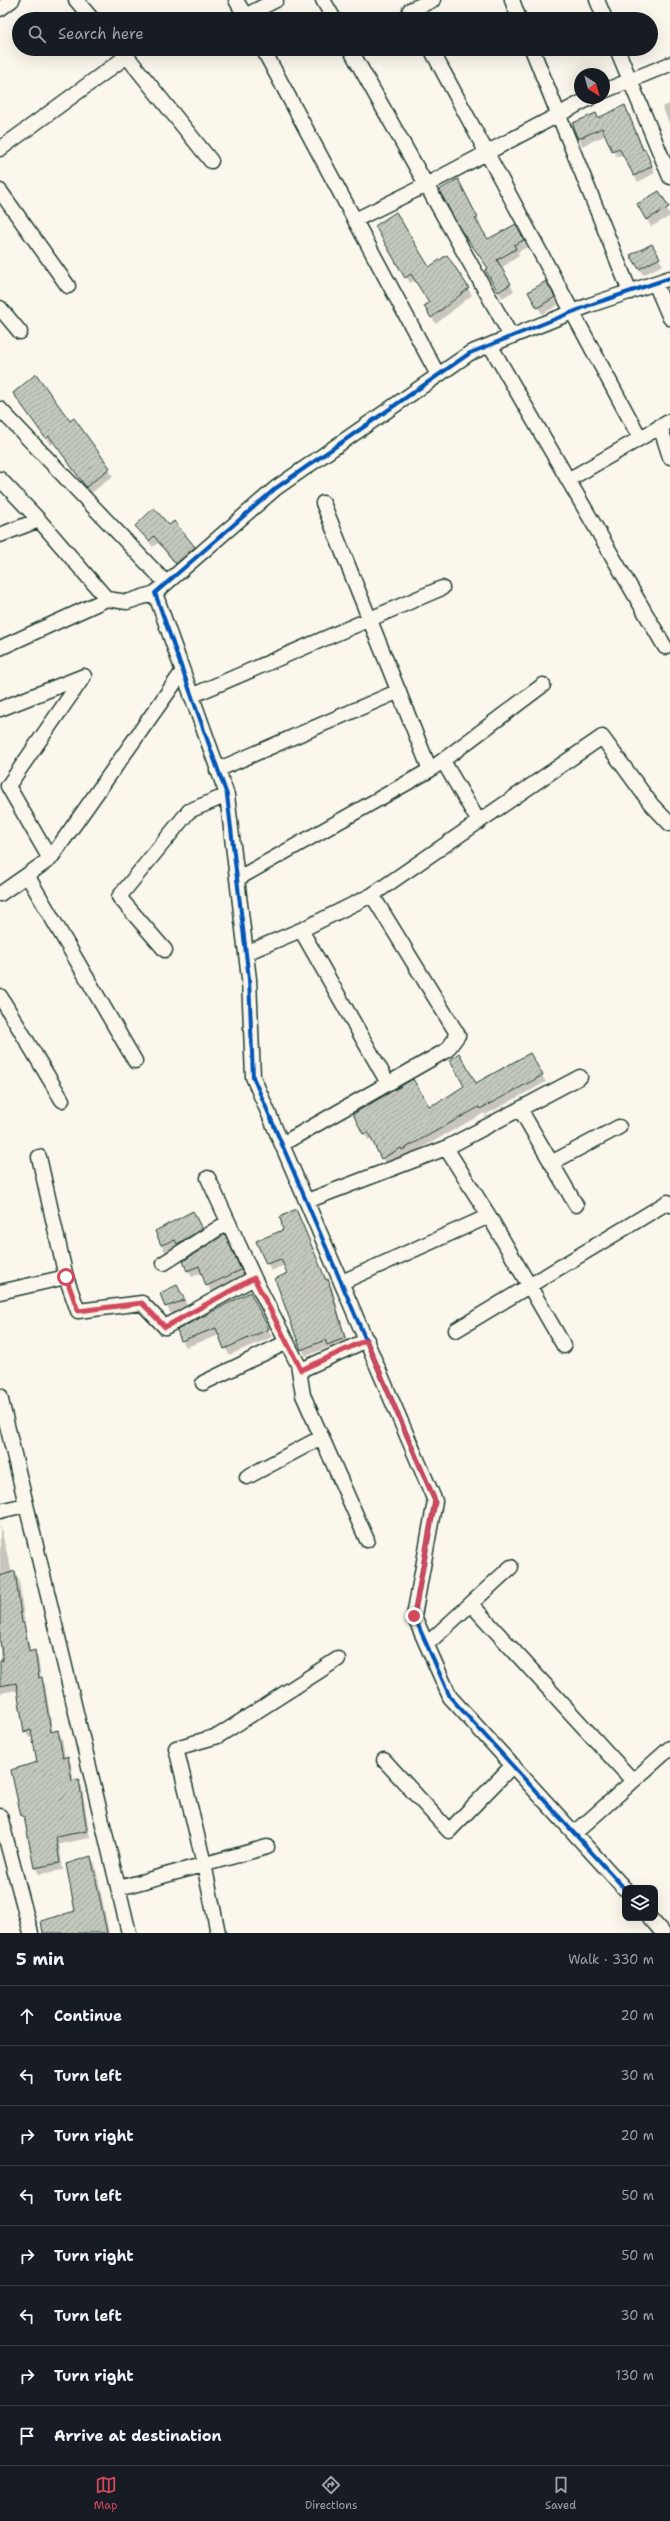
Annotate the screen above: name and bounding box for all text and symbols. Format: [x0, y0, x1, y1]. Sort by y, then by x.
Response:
search box [12, 12, 658, 56]
icon: search [26, 23, 48, 45]
text: Search here [58, 24, 144, 44]
north arrow [574, 68, 610, 104]
route start [57, 1268, 75, 1286]
route end [405, 1607, 423, 1625]
map controls [622, 1885, 658, 1921]
button: layers [622, 1885, 658, 1921]
text: 5 min [16, 1948, 64, 1970]
text: Walk · 330 m [568, 1951, 654, 1968]
icon: ahead [16, 2005, 38, 2027]
text: Continue [54, 2006, 122, 2026]
text: 20 m [621, 2007, 654, 2024]
icon: left [16, 2065, 38, 2087]
text: Turn left [54, 2066, 122, 2086]
text: 30 m [620, 2067, 654, 2084]
icon: right [16, 2125, 38, 2147]
text: Turn right [54, 2126, 134, 2146]
text: 20 m [621, 2127, 654, 2144]
icon: left [16, 2185, 38, 2207]
text: Turn left [54, 2186, 122, 2206]
text: 50 m [621, 2187, 654, 2204]
icon: right [16, 2245, 38, 2267]
text: Turn right [54, 2246, 134, 2266]
text: 50 m [621, 2247, 654, 2264]
icon: left [16, 2305, 38, 2327]
text: Turn left [54, 2306, 122, 2326]
text: 30 m [620, 2307, 654, 2324]
icon: right [16, 2365, 38, 2387]
text: Turn right [54, 2366, 134, 2386]
text: 130 m [616, 2367, 654, 2384]
icon: arrive [16, 2425, 38, 2447]
text: Arrive at destination [54, 2426, 222, 2446]
tab: Map [94, 2474, 117, 2513]
tab: Directions [305, 2474, 357, 2513]
tab: Saved [545, 2474, 576, 2513]

